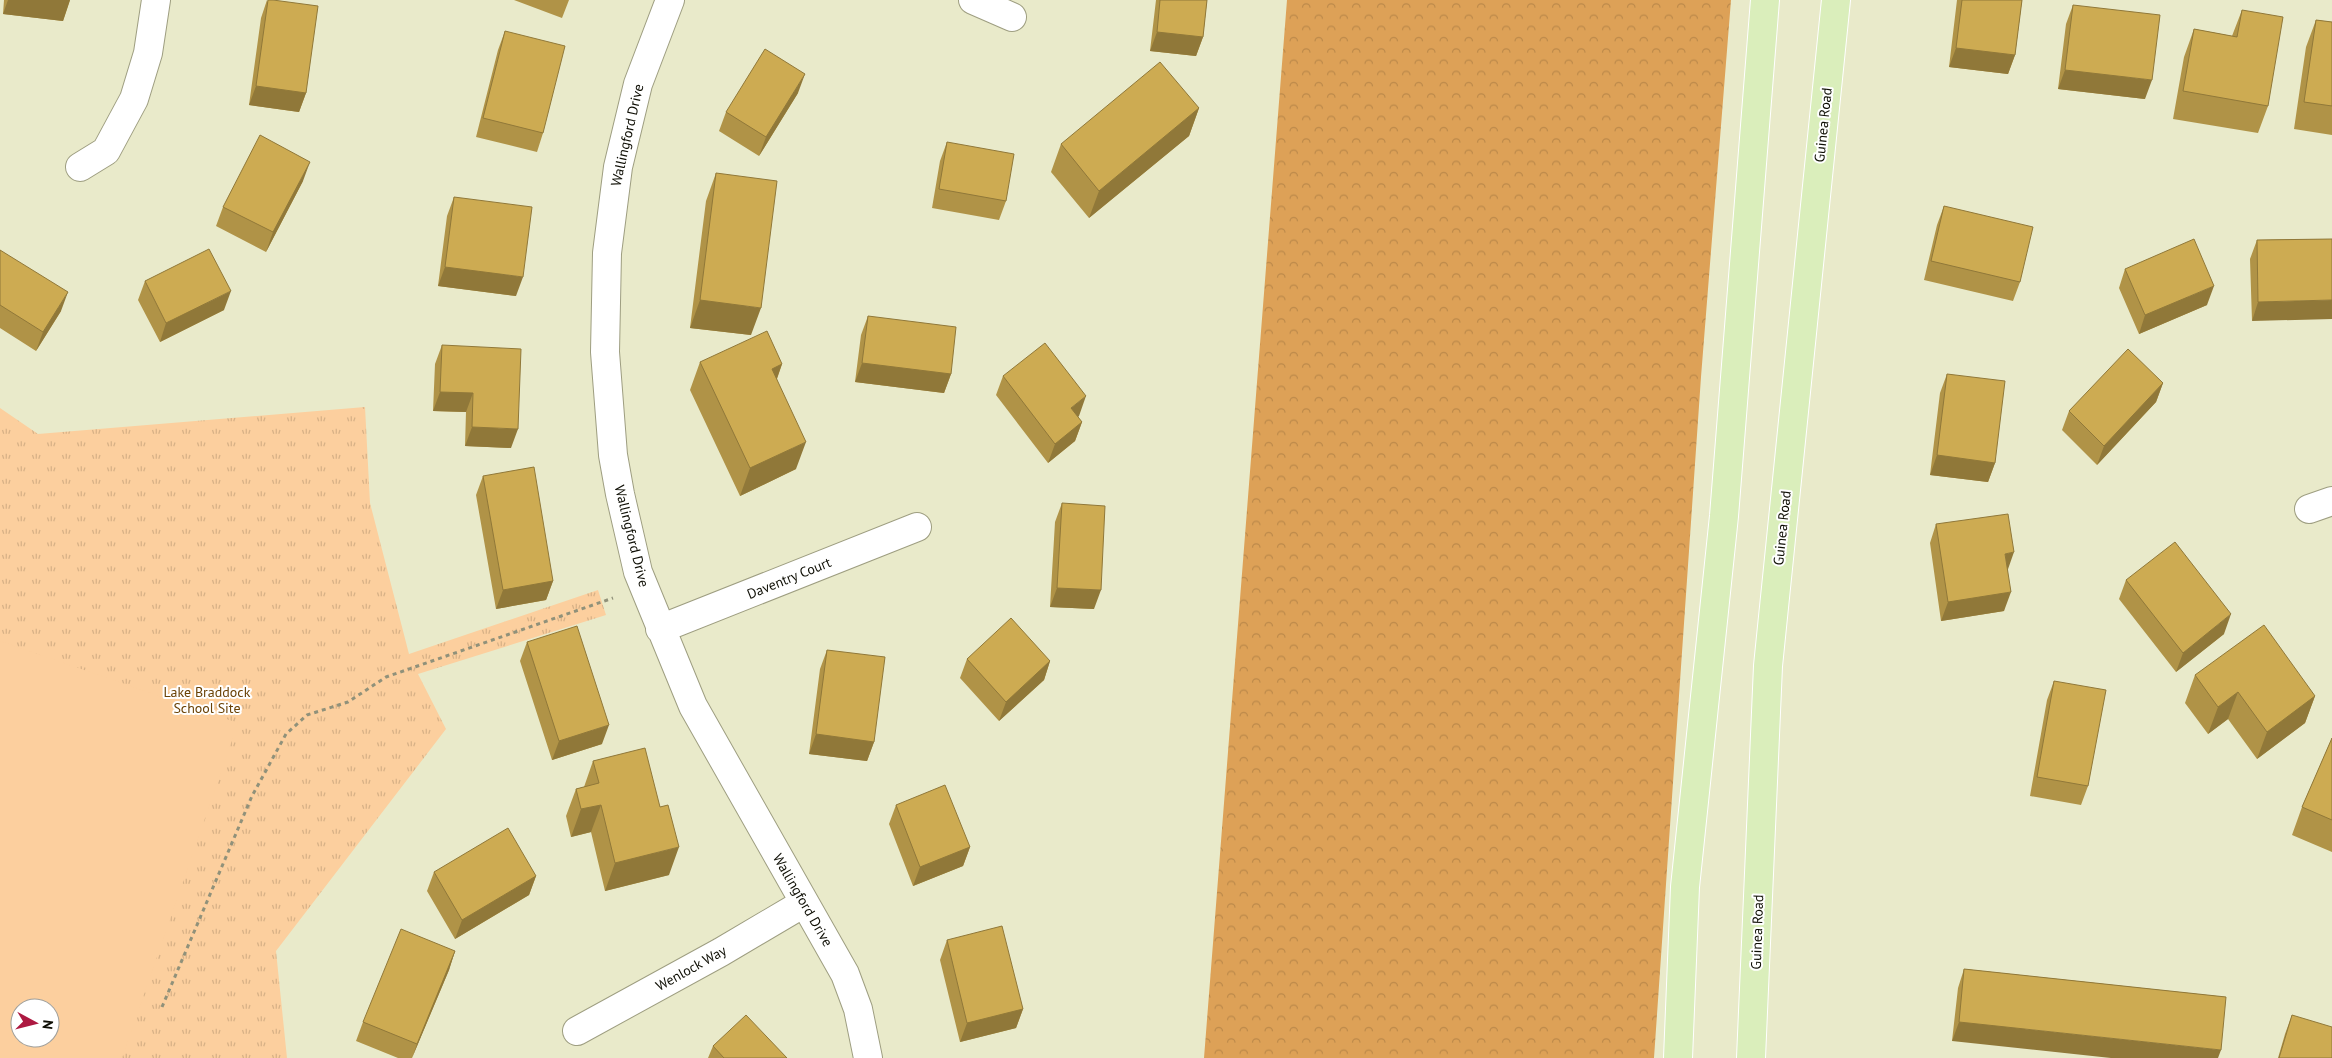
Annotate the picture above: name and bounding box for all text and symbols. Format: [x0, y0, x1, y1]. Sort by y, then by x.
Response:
street label: Wallingford Drive [606, 82, 648, 188]
street label: Guinea Road [1810, 87, 1836, 163]
street label: Wallingford Drive [611, 483, 653, 589]
street label: Guinea Road [1769, 490, 1795, 566]
street label: Daventry Court [744, 553, 834, 603]
park label: Lake Braddock School Site [164, 683, 251, 717]
street label: Wallingford Drive [769, 850, 837, 950]
street label: Guinea Road [1747, 894, 1767, 970]
street label: Wenlock Way [653, 941, 730, 995]
north arrow [10, 998, 60, 1048]
text: N [38, 1019, 57, 1030]

